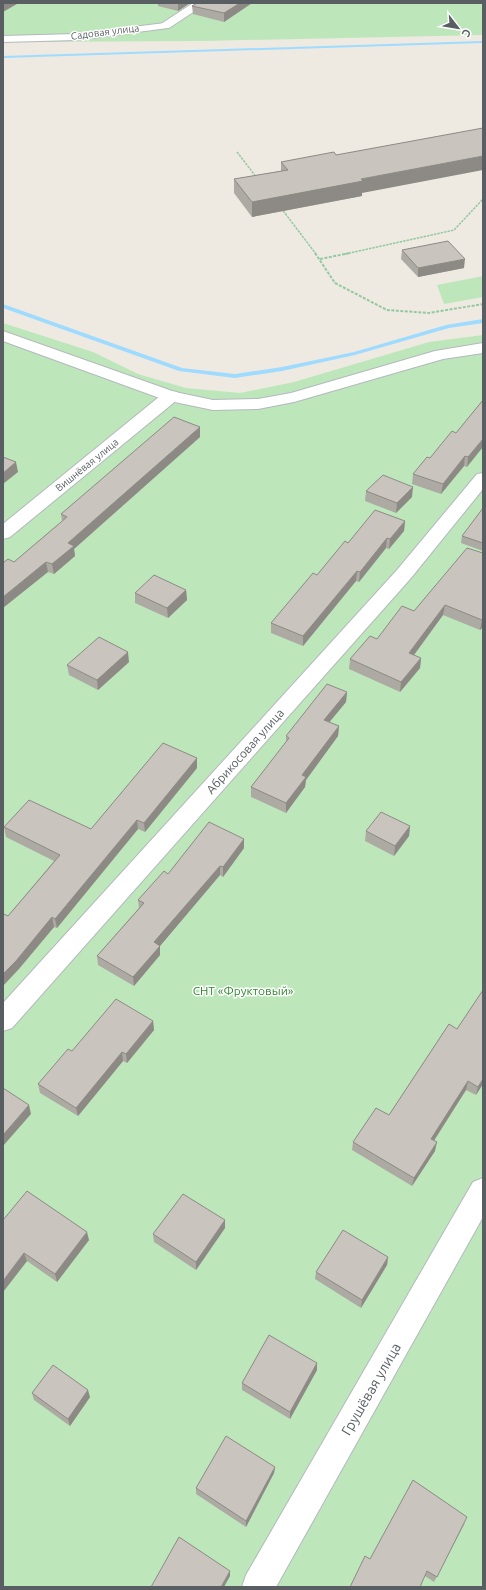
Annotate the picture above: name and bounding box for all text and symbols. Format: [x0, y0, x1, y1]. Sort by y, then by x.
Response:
north arrow [438, 8, 478, 48]
street label: Садовая улица [70, 22, 140, 42]
text: С [460, 27, 474, 39]
street label: Вишнёвая улица [53, 436, 121, 494]
street label: Абрикосовая улица [204, 706, 286, 796]
park label: СНТ «Фруктовый» [193, 984, 294, 997]
street label: Грушёвая улица [338, 1340, 404, 1438]

